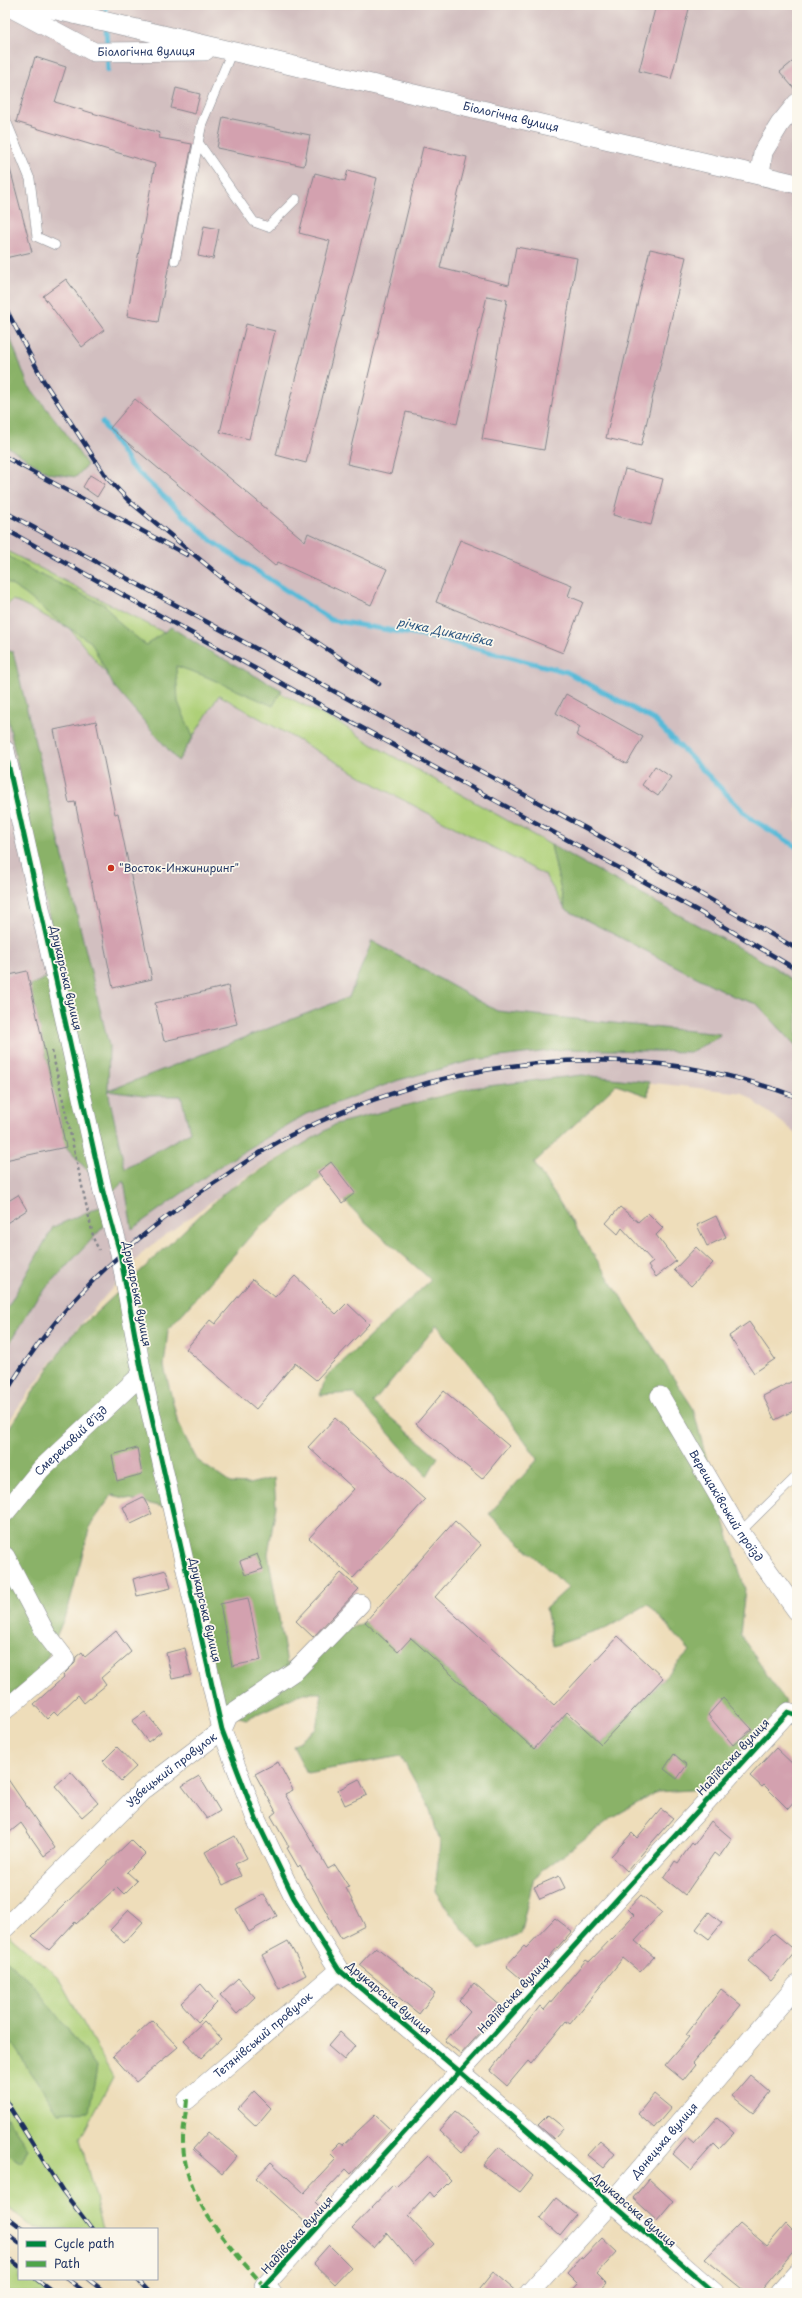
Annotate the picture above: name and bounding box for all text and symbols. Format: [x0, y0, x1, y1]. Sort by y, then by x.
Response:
street label: Біологічна вулиця [97, 42, 195, 60]
street label: Біологічна вулиця [462, 97, 561, 136]
water label: річка Диканівка [396, 612, 495, 650]
place label: "Восток-Инжиниринг" [119, 859, 239, 876]
marker: "Восток-Инжиниринг" [106, 863, 116, 873]
street label: Друкарська вулиця [46, 923, 87, 1032]
street label: Друкарська вулиця [119, 1239, 156, 1348]
street label: Смерековий в'їзд [30, 1402, 111, 1479]
street label: Верещаківський проїзд [685, 1446, 768, 1565]
street label: Друкарська вулиця [185, 1555, 226, 1664]
street label: Надіївська вулиця [692, 1714, 773, 1799]
street label: Узбецький провулок [122, 1728, 220, 1811]
street label: Надіївська вулиця [473, 1952, 554, 2037]
street label: Друкарська вулиця [342, 1956, 436, 2038]
street label: Тетянівський провулок [210, 1987, 316, 2082]
street label: Донецька вулиця [626, 2098, 701, 2183]
street label: Друкарська вулиця [588, 2168, 680, 2251]
street label: Надіївська вулиця [257, 2192, 336, 2277]
legend [18, 2228, 158, 2280]
text: Cycle path [54, 2234, 115, 2252]
text: Path [54, 2254, 80, 2272]

